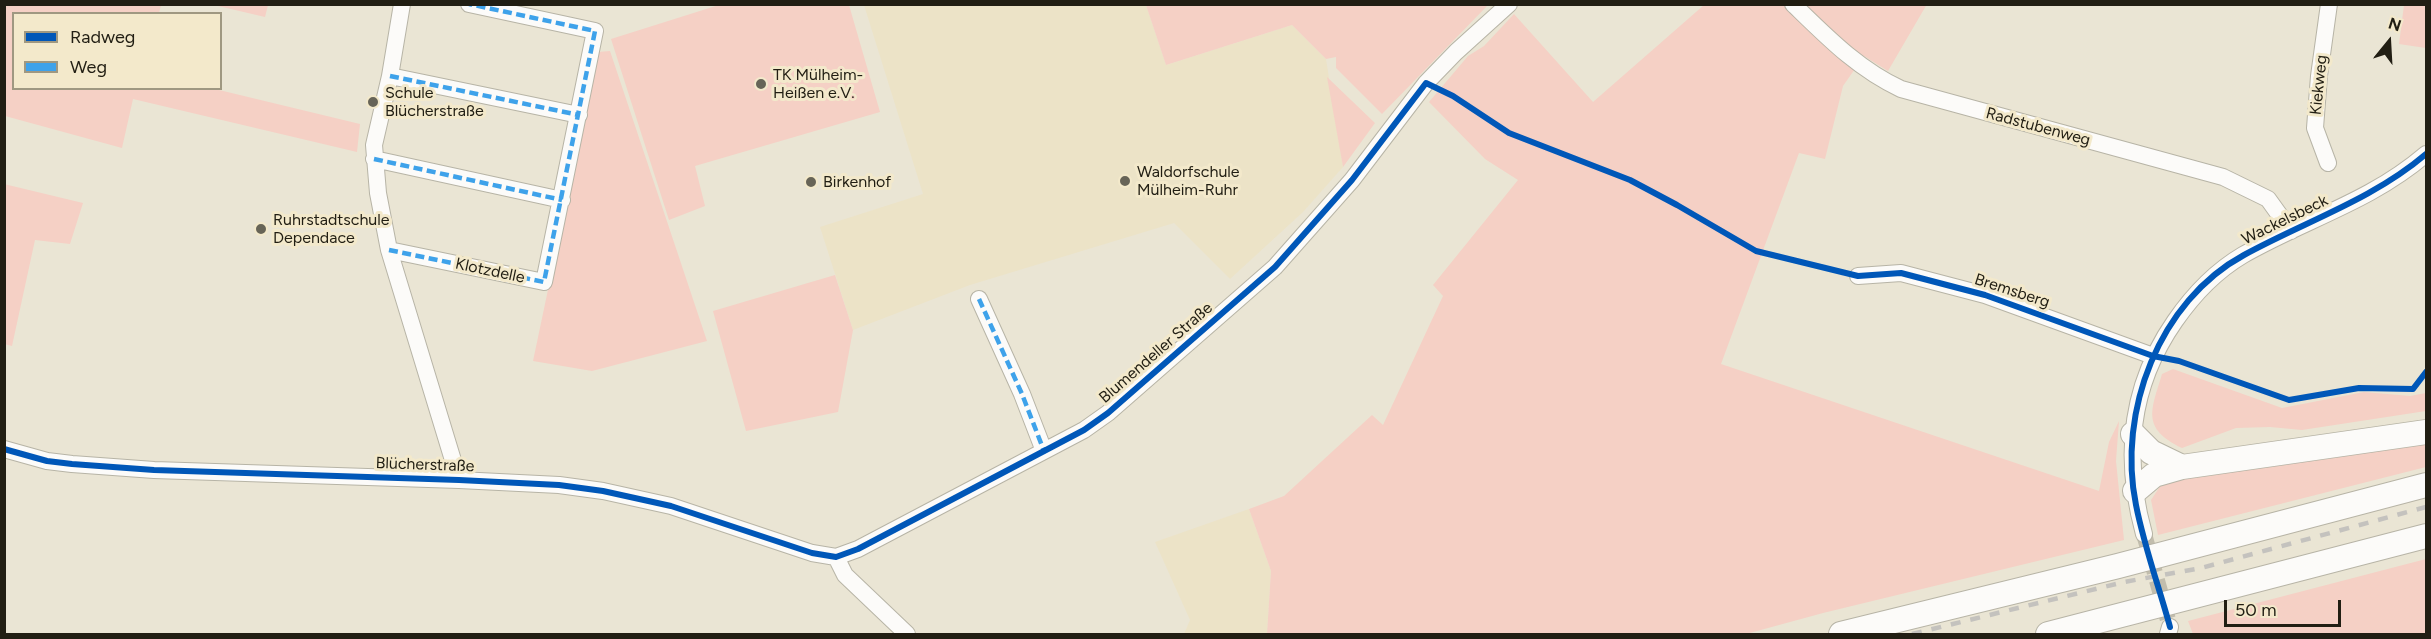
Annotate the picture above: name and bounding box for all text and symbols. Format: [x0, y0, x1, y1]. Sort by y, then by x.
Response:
legend [12, 12, 222, 90]
north arrow [2359, 12, 2419, 72]
text: N [2386, 13, 2404, 35]
text: Radweg [70, 26, 135, 48]
street label: Kiekweg [2306, 54, 2332, 116]
text: Weg [70, 56, 107, 78]
place label: TK Mülheim- Heißen e.V. [773, 65, 863, 103]
marker: TK Mülheim- Heißen e.V. [754, 77, 768, 91]
place label: Schule Blücherstraße [385, 83, 484, 121]
marker: Schule Blücherstraße [366, 95, 380, 109]
street label: Radstubenweg [1984, 104, 2092, 150]
place label: Waldorfschule Mülheim-Ruhr [1137, 162, 1240, 200]
place label: Birkenhof [823, 172, 891, 192]
marker: Waldorfschule Mülheim-Ruhr [1118, 174, 1132, 188]
marker: Birkenhof [804, 175, 818, 189]
street label: Wackelsbeck [2239, 191, 2331, 249]
place label: Ruhrstadtschule Dependace [273, 210, 390, 248]
marker: Ruhrstadtschule Dependace [254, 222, 268, 236]
street label: Klotzdelle [454, 254, 526, 288]
street label: Bremsberg [1972, 270, 2052, 312]
street label: Blumendeller Straße [1095, 299, 1217, 407]
street label: Blücherstraße [375, 454, 475, 476]
scale bar [2227, 588, 2344, 626]
text: 50 m [2235, 599, 2277, 621]

